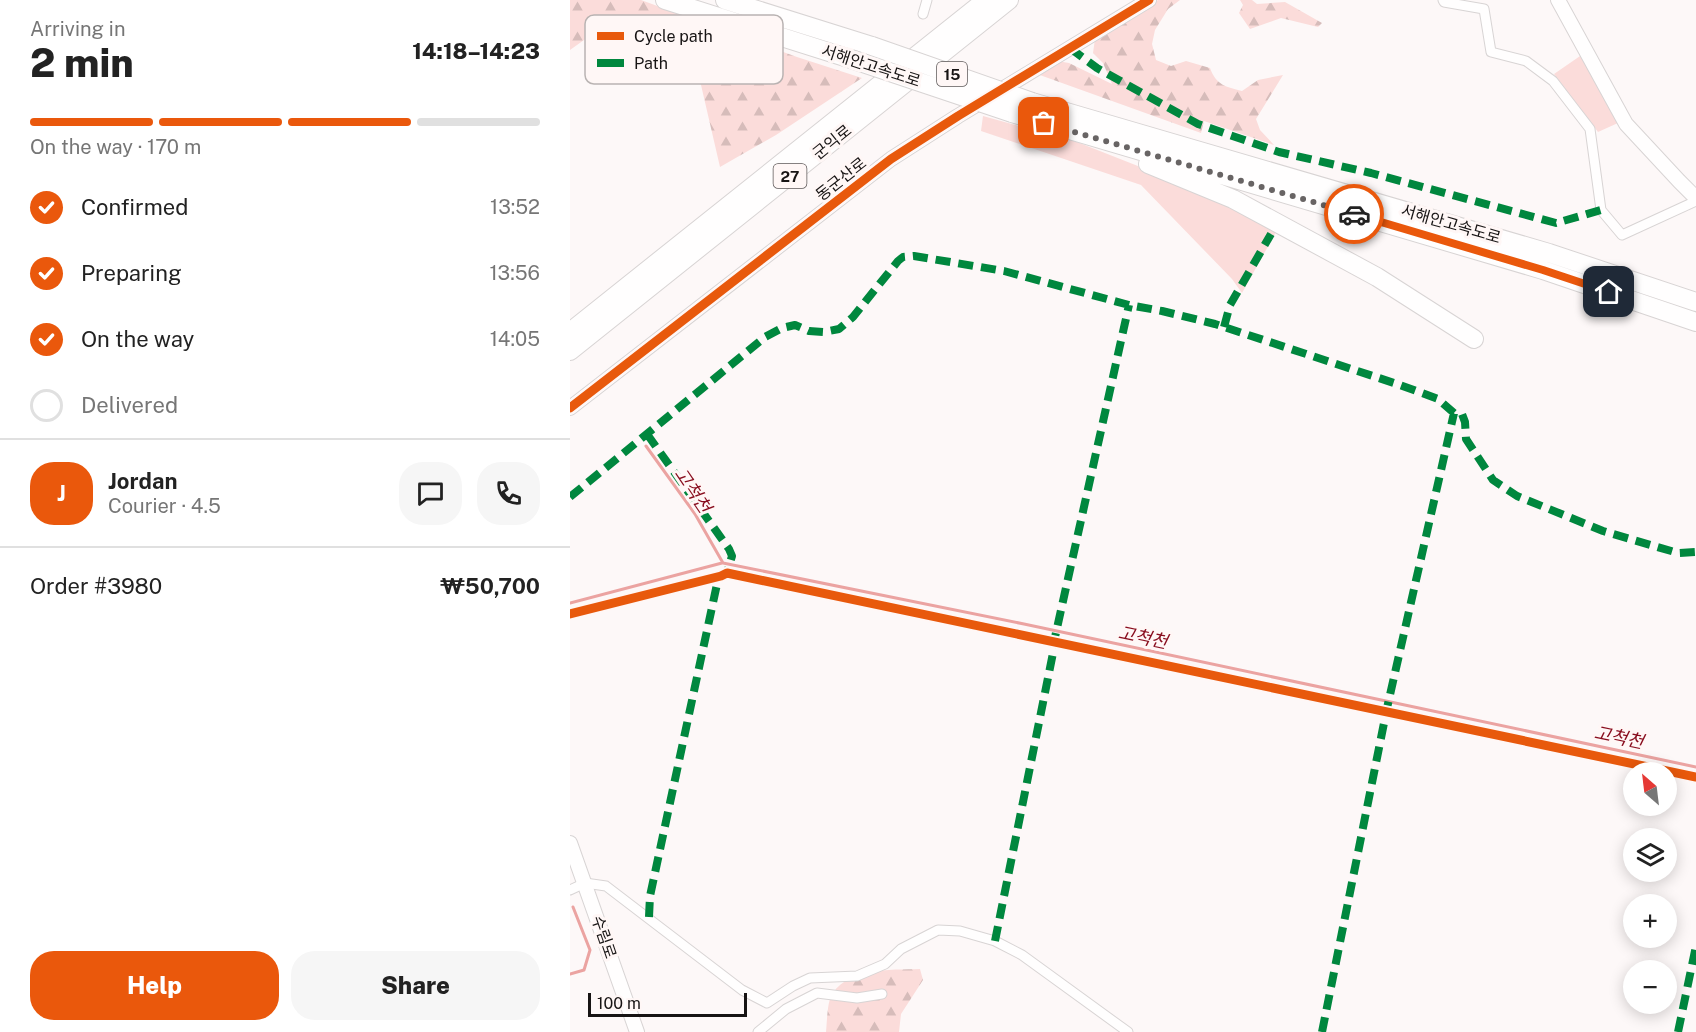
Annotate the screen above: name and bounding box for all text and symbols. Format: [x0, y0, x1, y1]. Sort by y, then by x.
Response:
legend [585, 15, 783, 84]
text: Arriving in [30, 17, 125, 41]
text: Cycle path [634, 27, 713, 46]
text: 14:18–14:23 [412, 38, 540, 64]
text: 2 min [30, 40, 134, 86]
street label: 서해안고속도로 [819, 41, 923, 91]
text: Path [634, 54, 668, 73]
road number: 15 [937, 62, 967, 86]
pin [1018, 97, 1069, 148]
icon: bag [1027, 106, 1060, 139]
street label: 군익로 [809, 121, 855, 163]
text: On the way · 170 m [30, 135, 201, 159]
street label: 동군산로 [812, 153, 870, 205]
road number: 27 [774, 164, 806, 188]
courier [1324, 184, 1384, 244]
icon: check [30, 191, 63, 224]
text: Confirmed [81, 194, 188, 220]
text: 13:52 [490, 195, 540, 219]
icon: car [1338, 198, 1371, 231]
street label: 서해안고속도로 [1399, 201, 1503, 247]
icon: check [30, 257, 63, 290]
text: Preparing [81, 260, 182, 286]
text: 13:56 [489, 261, 540, 285]
pin [1583, 266, 1634, 317]
icon: home [1592, 275, 1625, 308]
icon: check [30, 323, 63, 356]
text: On the way [81, 326, 194, 352]
text: 14:05 [490, 327, 540, 351]
text: Delivered [81, 392, 178, 418]
button: chat [399, 462, 462, 525]
button: phone [477, 462, 540, 525]
water label: 고척천 [670, 464, 717, 518]
text: Jordan [108, 468, 177, 494]
text: J [57, 480, 66, 506]
text: Courier · 4.5 [108, 494, 221, 518]
text: Order #3980 [30, 573, 162, 599]
text: ₩50,700 [440, 573, 540, 599]
water label: 고척천 [1117, 622, 1172, 653]
water label: 고척천 [1593, 722, 1648, 753]
north arrow [1623, 762, 1677, 816]
map controls [1623, 762, 1677, 1014]
button: layers [1623, 828, 1677, 882]
button: + [1623, 894, 1677, 948]
street label: 수림로 [588, 913, 620, 961]
button: Help [30, 951, 279, 1020]
button: Share [291, 951, 540, 1020]
button: − [1623, 960, 1677, 1014]
scale bar [588, 990, 747, 1018]
text: 100 m [597, 994, 641, 1013]

